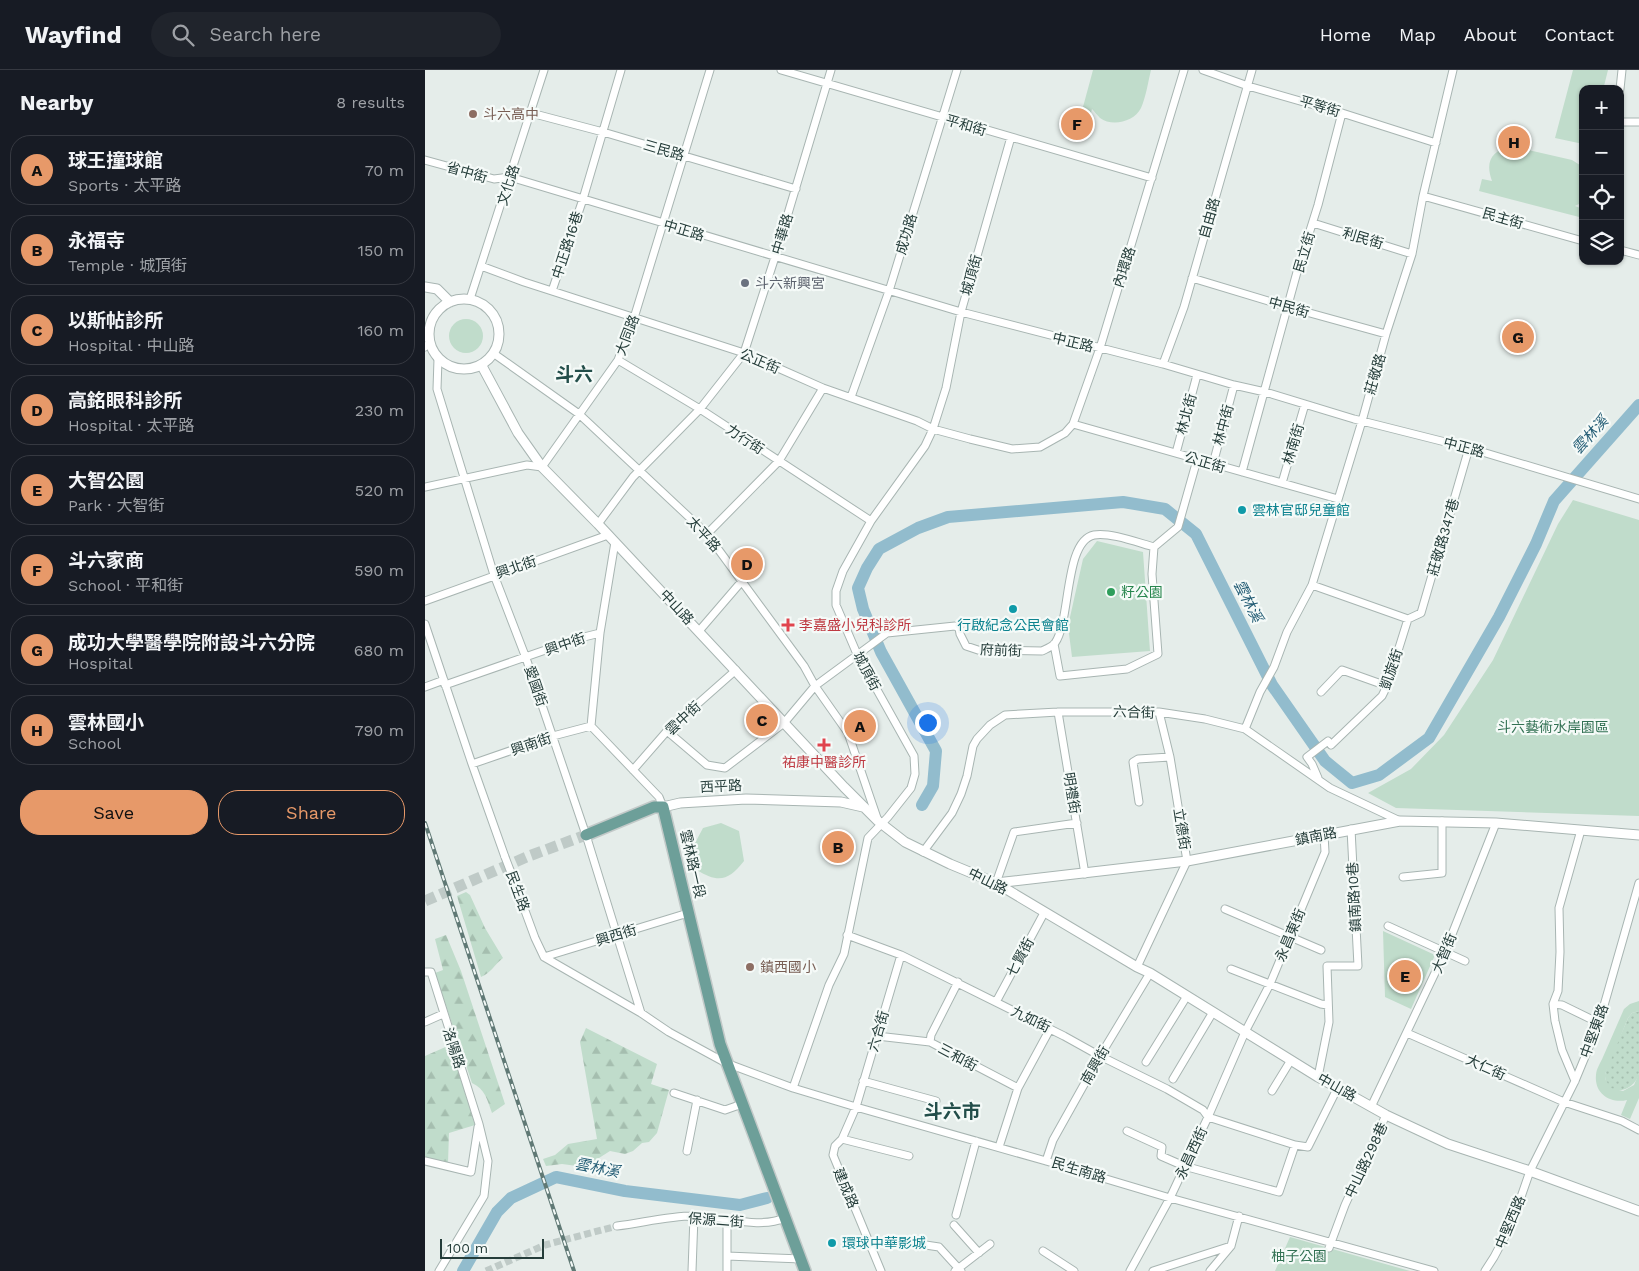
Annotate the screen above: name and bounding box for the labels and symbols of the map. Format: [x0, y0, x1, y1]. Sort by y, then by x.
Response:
street label: 平等街 [1298, 93, 1342, 119]
pin: F [1061, 105, 1093, 143]
place label: 斗六高中 [483, 106, 539, 122]
marker: 斗六高中 [467, 108, 479, 120]
street label: 平和街 [944, 112, 988, 138]
pin: H [1498, 123, 1530, 161]
street label: 三民路 [642, 137, 686, 163]
street label: 省中街 [445, 159, 489, 185]
street label: 文化路 [494, 163, 522, 207]
street label: 自由路 [1196, 196, 1222, 240]
street label: 民主街 [1481, 205, 1525, 231]
street label: 中正路16巷 [549, 209, 585, 281]
street label: 中華路 [768, 212, 796, 256]
street label: 成功路 [892, 212, 920, 256]
street label: 中正路 [662, 216, 706, 244]
street label: 利民街 [1341, 224, 1385, 252]
street label: 民立街 [1290, 230, 1318, 274]
street label: 內環路 [1110, 245, 1138, 289]
street label: 城頂街 [958, 253, 984, 297]
place label: 斗六新興宮 [755, 275, 825, 291]
marker: 斗六新興宮 [739, 277, 751, 289]
street label: 中民街 [1267, 294, 1311, 320]
street label: 大同路 [612, 313, 642, 357]
pin: G [1502, 318, 1534, 356]
street label: 中正路 [1051, 329, 1095, 355]
street label: 公正街 [738, 345, 782, 377]
street label: 莊敬路 [1362, 352, 1388, 396]
district label: 斗六 [555, 363, 593, 386]
street label: 林北街 [1173, 392, 1199, 436]
street label: 林中街 [1210, 403, 1236, 447]
water label: 雲林溪 [1568, 411, 1613, 458]
street label: 力行街 [723, 421, 767, 457]
street label: 林南街 [1279, 422, 1307, 466]
street label: 中正路 [1442, 434, 1486, 460]
street label: 公正街 [1183, 449, 1227, 475]
street label: 莊敬路347巷 [1424, 496, 1462, 578]
place label: 雲林官邸兒童館 [1252, 502, 1350, 518]
marker: 雲林官邸兒童館 [1236, 504, 1248, 516]
street label: 太平路 [684, 513, 724, 555]
pin: D [731, 545, 763, 583]
street label: 興北街 [494, 553, 538, 581]
water label: 雲林溪 [1230, 577, 1267, 627]
place label: 籽公園 [1121, 584, 1163, 600]
street label: 中山路 [657, 586, 697, 628]
marker: 籽公園 [1105, 586, 1117, 598]
marker: 行啟紀念公民會館 [1007, 603, 1019, 615]
place label: 李嘉盛小兒科診所 [799, 617, 911, 633]
place label: 行啟紀念公民會館 [957, 617, 1069, 633]
marker: 李嘉盛小兒科診所 [781, 618, 795, 632]
street label: 興中街 [543, 630, 587, 658]
street label: 府前街 [980, 641, 1022, 659]
street label: 凱旋街 [1377, 647, 1405, 691]
street label: 城頂街 [850, 649, 884, 693]
street label: 愛國街 [522, 664, 550, 708]
street label: 雲中街 [662, 698, 704, 738]
pin: C [746, 701, 778, 739]
street label: 六合街 [1113, 703, 1155, 721]
pin: A [844, 707, 876, 745]
your location [915, 710, 941, 736]
park label: 斗六藝術水岸園區 [1497, 719, 1609, 735]
street label: 興南街 [509, 730, 553, 758]
marker: 祐康中醫診所 [817, 738, 831, 752]
place label: 祐康中醫診所 [782, 754, 866, 770]
street label: 明禮街 [1061, 771, 1083, 815]
street label: 西平路 [700, 777, 742, 795]
street label: 立德街 [1171, 807, 1193, 851]
street label: 鎮南路 [1294, 824, 1338, 848]
street label: 雲林路一段 [677, 828, 709, 900]
pin: B [822, 828, 854, 866]
street label: 鎮南路10巷 [1344, 862, 1364, 932]
street label: 中山路 [966, 865, 1010, 897]
street label: 民生路 [503, 869, 533, 913]
street label: 永昌東街 [1272, 906, 1308, 964]
street label: 興西街 [594, 921, 638, 949]
street label: 大智街 [1428, 931, 1460, 975]
street label: 七賢街 [1003, 935, 1037, 979]
pin: E [1389, 957, 1421, 995]
place label: 鎮西國小 [760, 959, 816, 975]
marker: 鎮西國小 [744, 961, 756, 973]
street label: 中堅東路 [1577, 1002, 1611, 1060]
street label: 九如街 [1009, 1003, 1053, 1035]
street label: 六合街 [865, 1009, 891, 1053]
street label: 洛陽路 [440, 1026, 468, 1070]
street label: 三和街 [936, 1040, 980, 1074]
street label: 南興街 [1078, 1043, 1112, 1087]
street label: 大仁街 [1464, 1051, 1508, 1083]
street label: 中山路 [1315, 1070, 1359, 1104]
district label: 斗六市 [923, 1100, 981, 1123]
street label: 中山路298巷 [1342, 1120, 1390, 1200]
street label: 永昌西街 [1172, 1124, 1210, 1182]
street label: 民生南路 [1050, 1154, 1108, 1186]
water label: 雲林溪 [573, 1155, 623, 1182]
street label: 建成路 [830, 1166, 862, 1210]
street label: 中堅西路 [1492, 1193, 1528, 1251]
street label: 保源二街 [688, 1210, 744, 1230]
place label: 環球中華影城 [842, 1235, 926, 1251]
scale bar [440, 1236, 544, 1259]
marker: 環球中華影城 [826, 1237, 838, 1249]
park label: 柚子公園 [1271, 1248, 1327, 1264]

